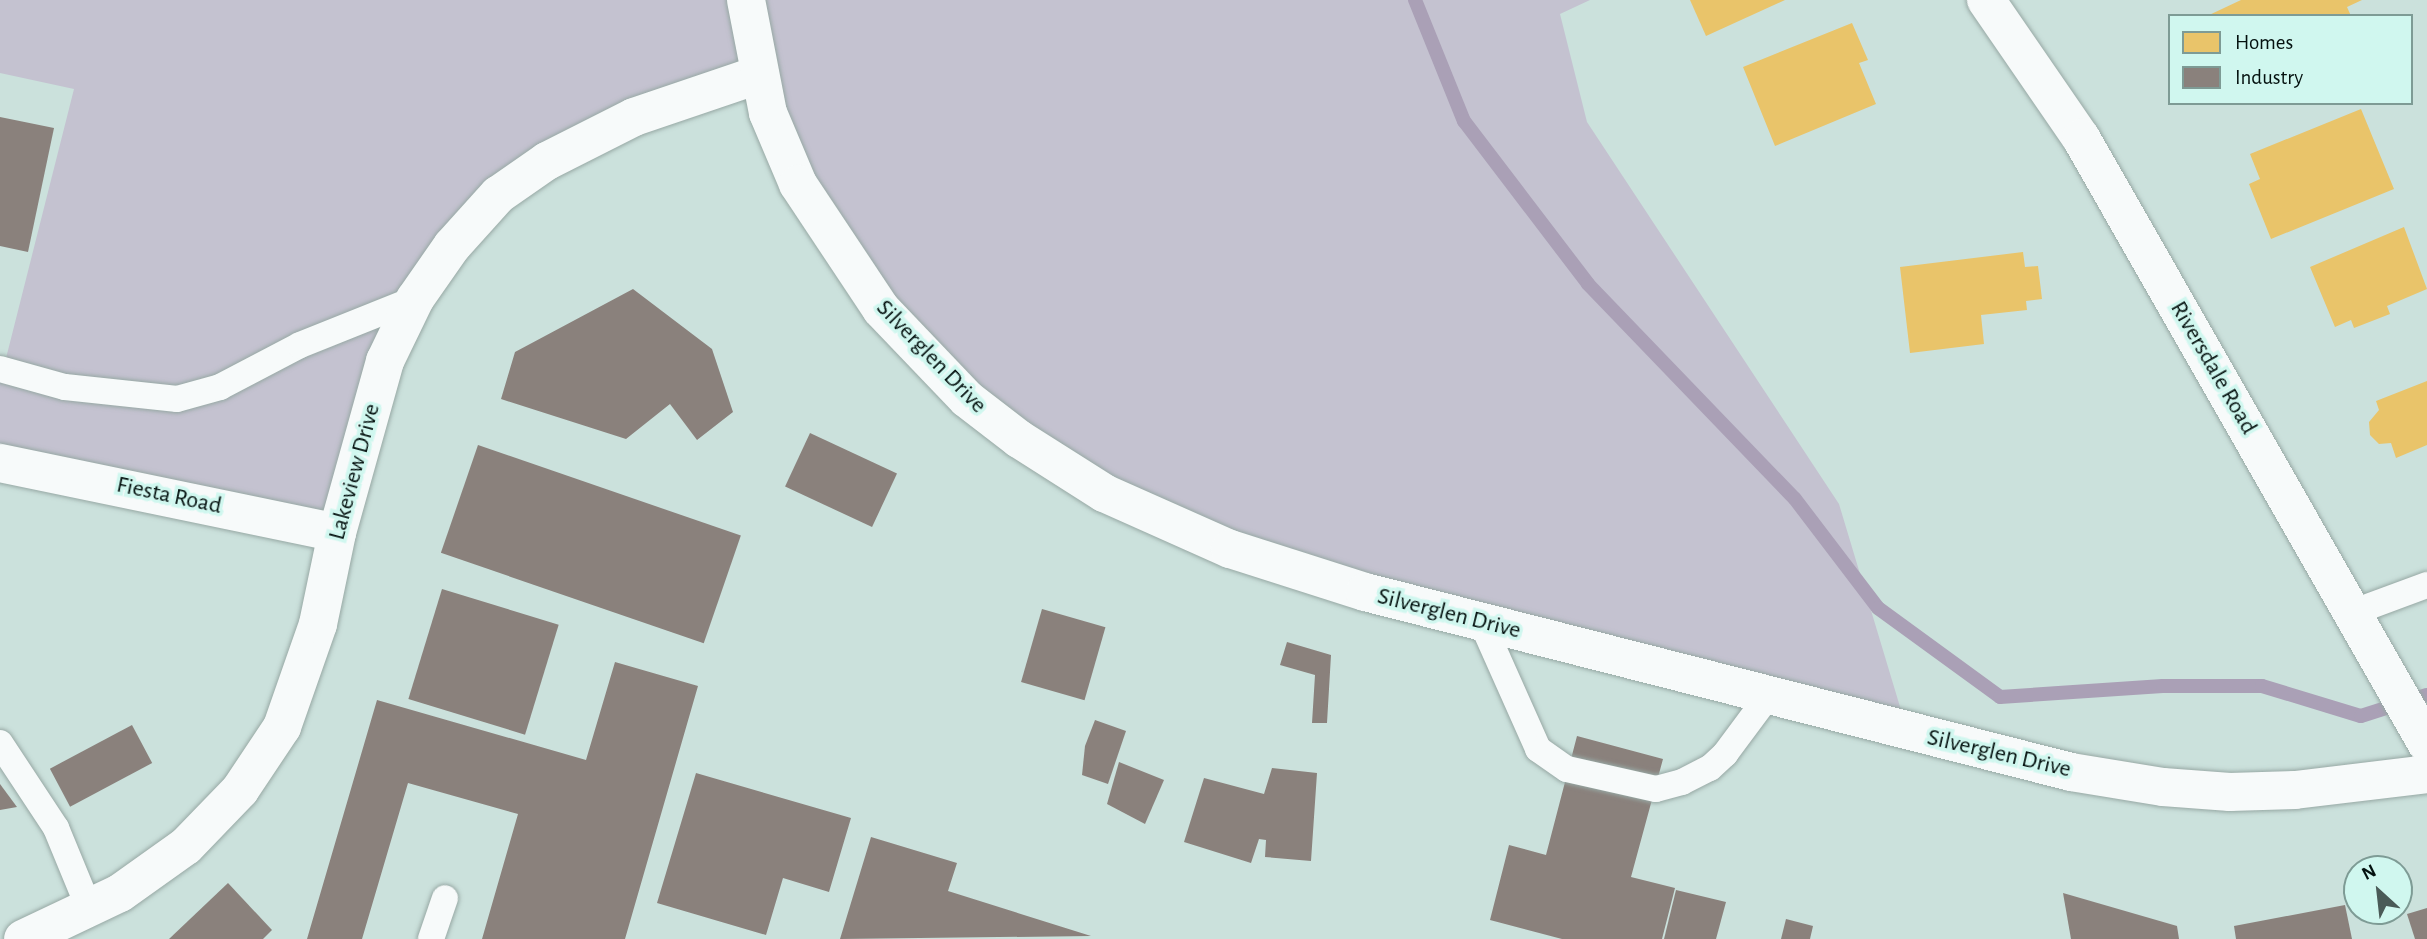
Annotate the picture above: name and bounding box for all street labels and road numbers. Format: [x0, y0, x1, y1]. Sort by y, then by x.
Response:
street label: Silverglen Drive [870, 294, 992, 420]
street label: Riversdale Road [2163, 296, 2263, 440]
street label: Lakeview Drive [323, 401, 387, 543]
street label: Fiesta Road [114, 471, 224, 521]
street label: Silverglen Drive [1374, 582, 1524, 646]
street label: Silverglen Drive [1924, 723, 2074, 785]

